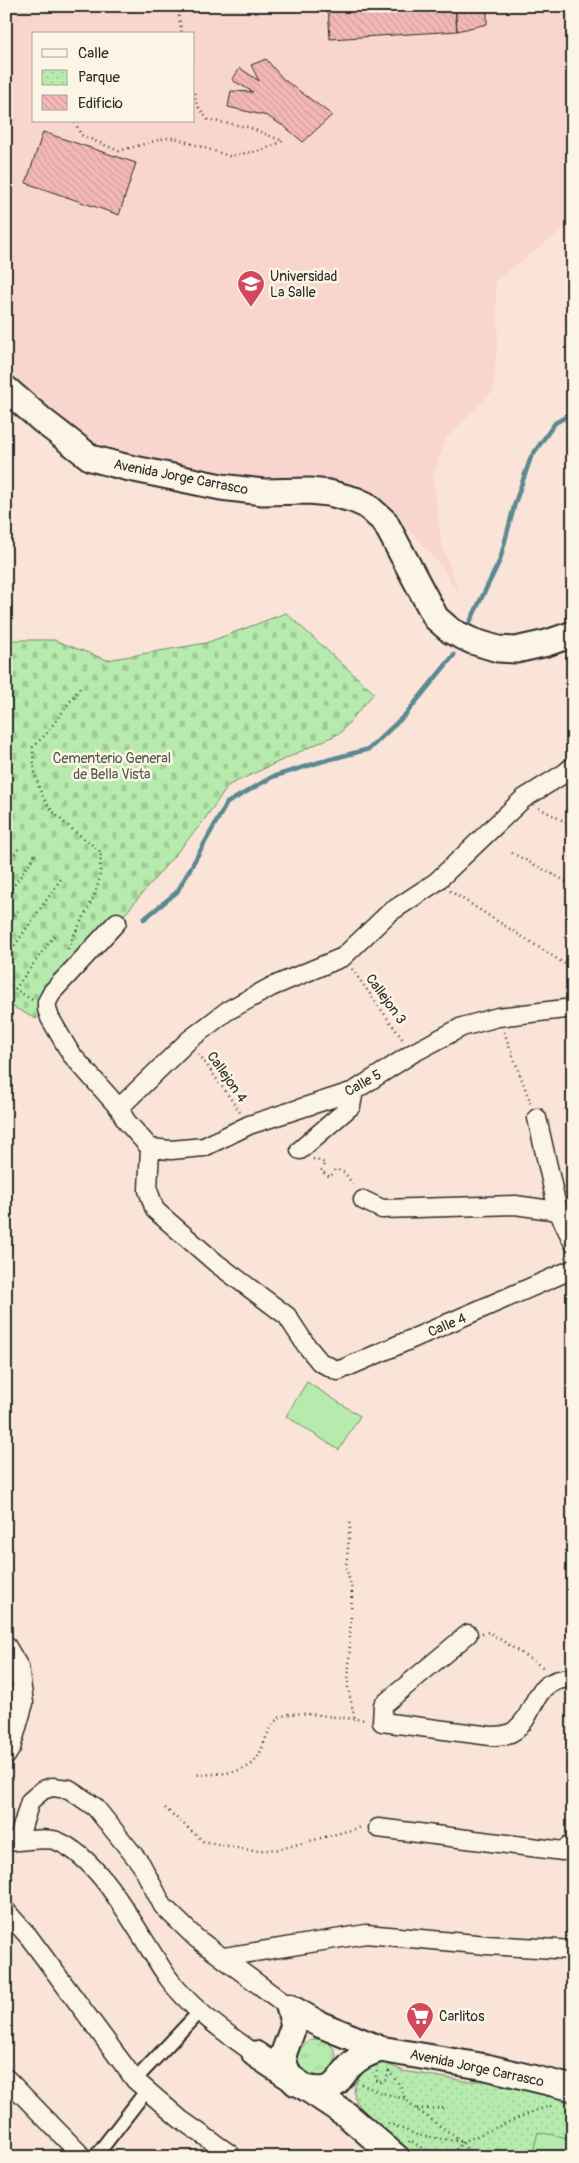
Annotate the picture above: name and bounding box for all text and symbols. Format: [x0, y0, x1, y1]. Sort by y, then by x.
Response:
legend [32, 32, 195, 122]
text: Calle [78, 44, 109, 63]
text: Parque [78, 68, 121, 87]
text: Edificio [78, 94, 123, 113]
place label: Universidad La Salle [270, 268, 337, 301]
school or university icon: Universidad La Salle [236, 269, 266, 308]
street label: Avenida Jorge Carrasco [112, 456, 250, 498]
park label: Cementerio General de Bella Vista [53, 750, 171, 783]
street label: Callejon 3 [362, 971, 410, 1028]
street label: Callejon 4 [203, 1048, 251, 1106]
street label: Calle 5 [342, 1066, 384, 1100]
street label: Calle 4 [425, 1309, 469, 1341]
supermarket icon: Carlitos [405, 2001, 435, 2040]
place label: Carlitos [439, 2008, 485, 2025]
street label: Avenida Jorge Carrasco [408, 2045, 546, 2091]

